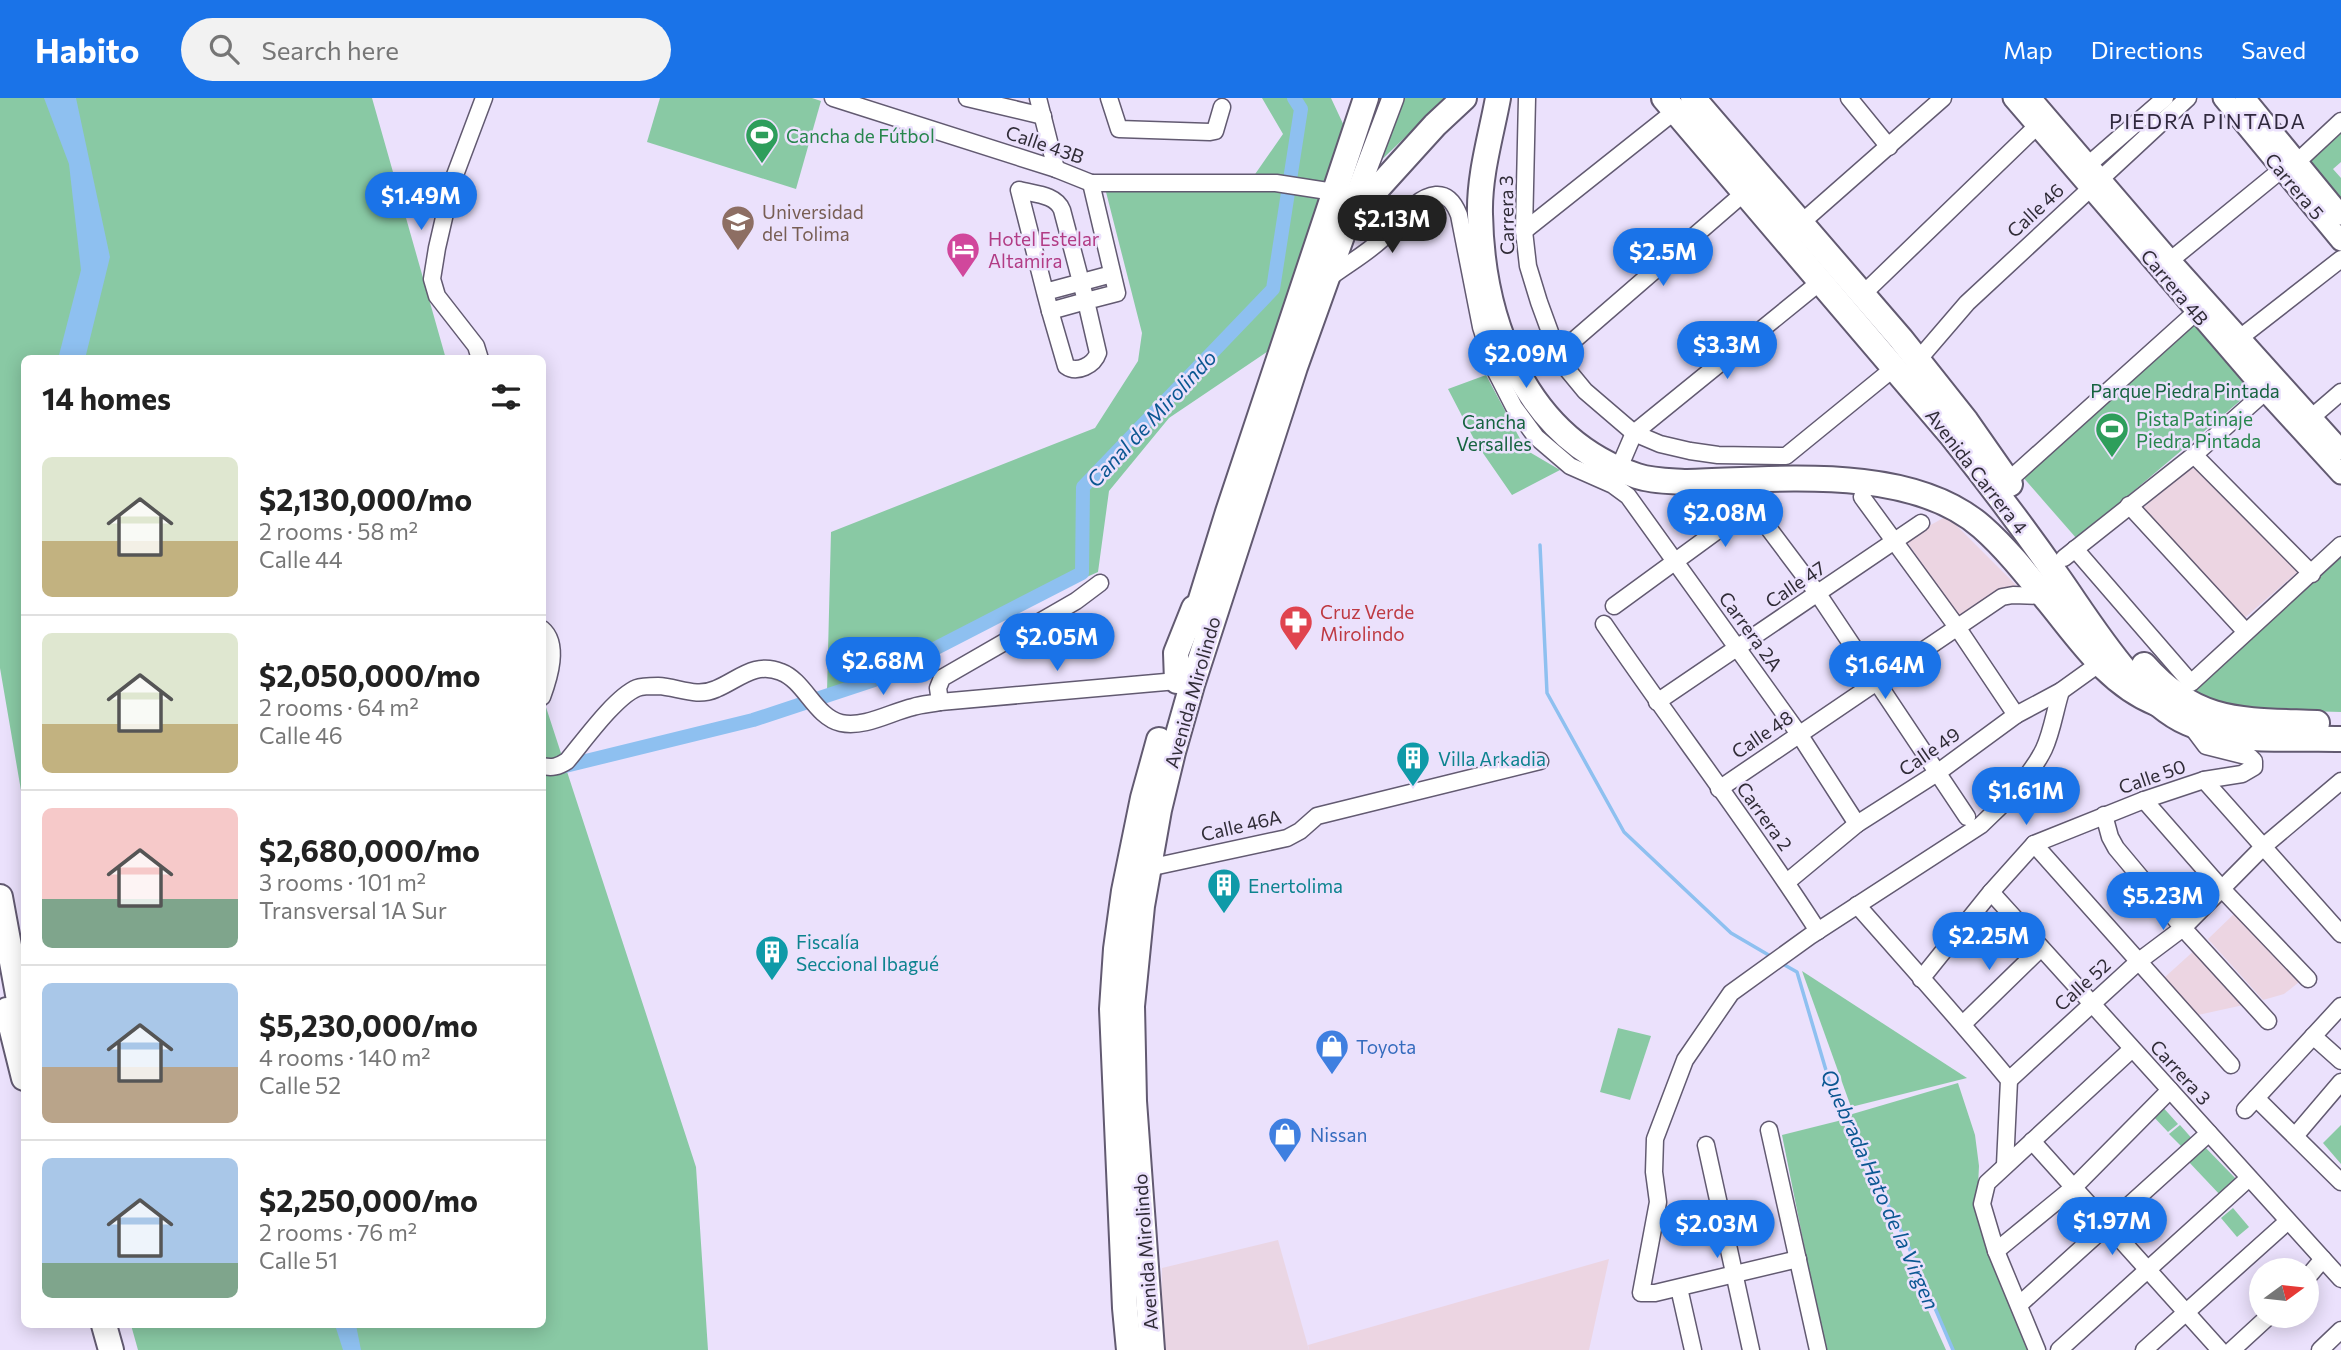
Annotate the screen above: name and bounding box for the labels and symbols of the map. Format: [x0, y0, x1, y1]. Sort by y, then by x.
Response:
district label: PIEDRA PINTADA [2109, 108, 2307, 133]
sports icon: Cancha de Fútbol [743, 116, 781, 165]
street label: Calle 43B [1003, 120, 1087, 168]
place label: Cancha de Fútbol [786, 124, 935, 147]
street label: Carrera 5 [2261, 148, 2329, 224]
pin: $1.49M [364, 172, 478, 232]
street label: Carrera 3 [1494, 175, 1518, 255]
street label: Calle 46 [2002, 178, 2068, 242]
pin: $2.13M [1335, 195, 1449, 255]
place label: Universidad del Tolima [762, 200, 864, 245]
school or university icon: Universidad del Tolima [719, 203, 757, 252]
place label: Hotel Estelar Altamira [988, 227, 1100, 272]
pin: $2.5M [1614, 228, 1712, 288]
hotel icon: Hotel Estelar Altamira [944, 230, 982, 279]
street label: Carrera 4B [2136, 244, 2214, 330]
pin: $3.3M [1678, 322, 1776, 381]
pin: $2.09M [1469, 330, 1583, 390]
water label: Canal de Mirolindo [1081, 344, 1221, 492]
park label: Parque Piedra Pintada [2090, 379, 2280, 402]
street label: Avenida Carrera 4 [1921, 404, 2033, 538]
place label: Pista Patinaje Piedra Pintada [2136, 407, 2261, 452]
park label: Cancha Versalles [1456, 410, 1532, 455]
sports icon: Pista Patinaje Piedra Pintada [2093, 410, 2131, 459]
pin: $2.08M [1668, 490, 1782, 549]
street label: Calle 47 [1761, 556, 1829, 612]
street label: Carrera 2A [1715, 587, 1787, 675]
place label: Cruz Verde Mirolindo [1320, 600, 1414, 645]
pharmacy icon: Cruz Verde Mirolindo [1277, 603, 1315, 652]
street label: Avenida Mirolindo [1159, 613, 1225, 771]
pin: $2.05M [1000, 614, 1114, 673]
pin: $2.68M [826, 638, 940, 697]
pin: $1.64M [1828, 642, 1942, 701]
street label: Calle 48 [1727, 705, 1797, 763]
street label: Calle 49 [1894, 722, 1964, 780]
building icon: Villa Arkadia [1394, 739, 1432, 788]
place label: Villa Arkadia [1438, 747, 1546, 770]
street label: Calle 50 [2115, 754, 2189, 798]
pin: $1.61M [1969, 768, 2083, 827]
street label: Carrera 2 [1732, 777, 1798, 855]
street label: Calle 46A [1199, 805, 1283, 845]
building icon: Enertolima [1205, 866, 1243, 915]
pin: $5.23M [2106, 872, 2220, 932]
place label: Enertolima [1248, 874, 1343, 897]
pin: $2.25M [1932, 912, 2046, 972]
place label: Fiscalía Seccional Ibagué [796, 930, 939, 975]
building icon: Fiscalía Seccional Ibagué [753, 933, 791, 982]
street label: Calle 52 [2049, 953, 2115, 1015]
shop icon: Toyota [1313, 1027, 1351, 1076]
place label: Toyota [1356, 1035, 1416, 1058]
street label: Carrera 3 [2146, 1035, 2216, 1109]
water label: Quebrada Hato de la Virgen [1817, 1065, 1945, 1313]
shop icon: Nissan [1266, 1115, 1304, 1164]
place label: Nissan [1310, 1123, 1367, 1146]
street label: Avenida Mirolindo [1128, 1173, 1162, 1331]
pin: $1.97M [2055, 1198, 2169, 1257]
pin: $2.03M [1660, 1200, 1774, 1260]
north arrow [2249, 1258, 2319, 1328]

